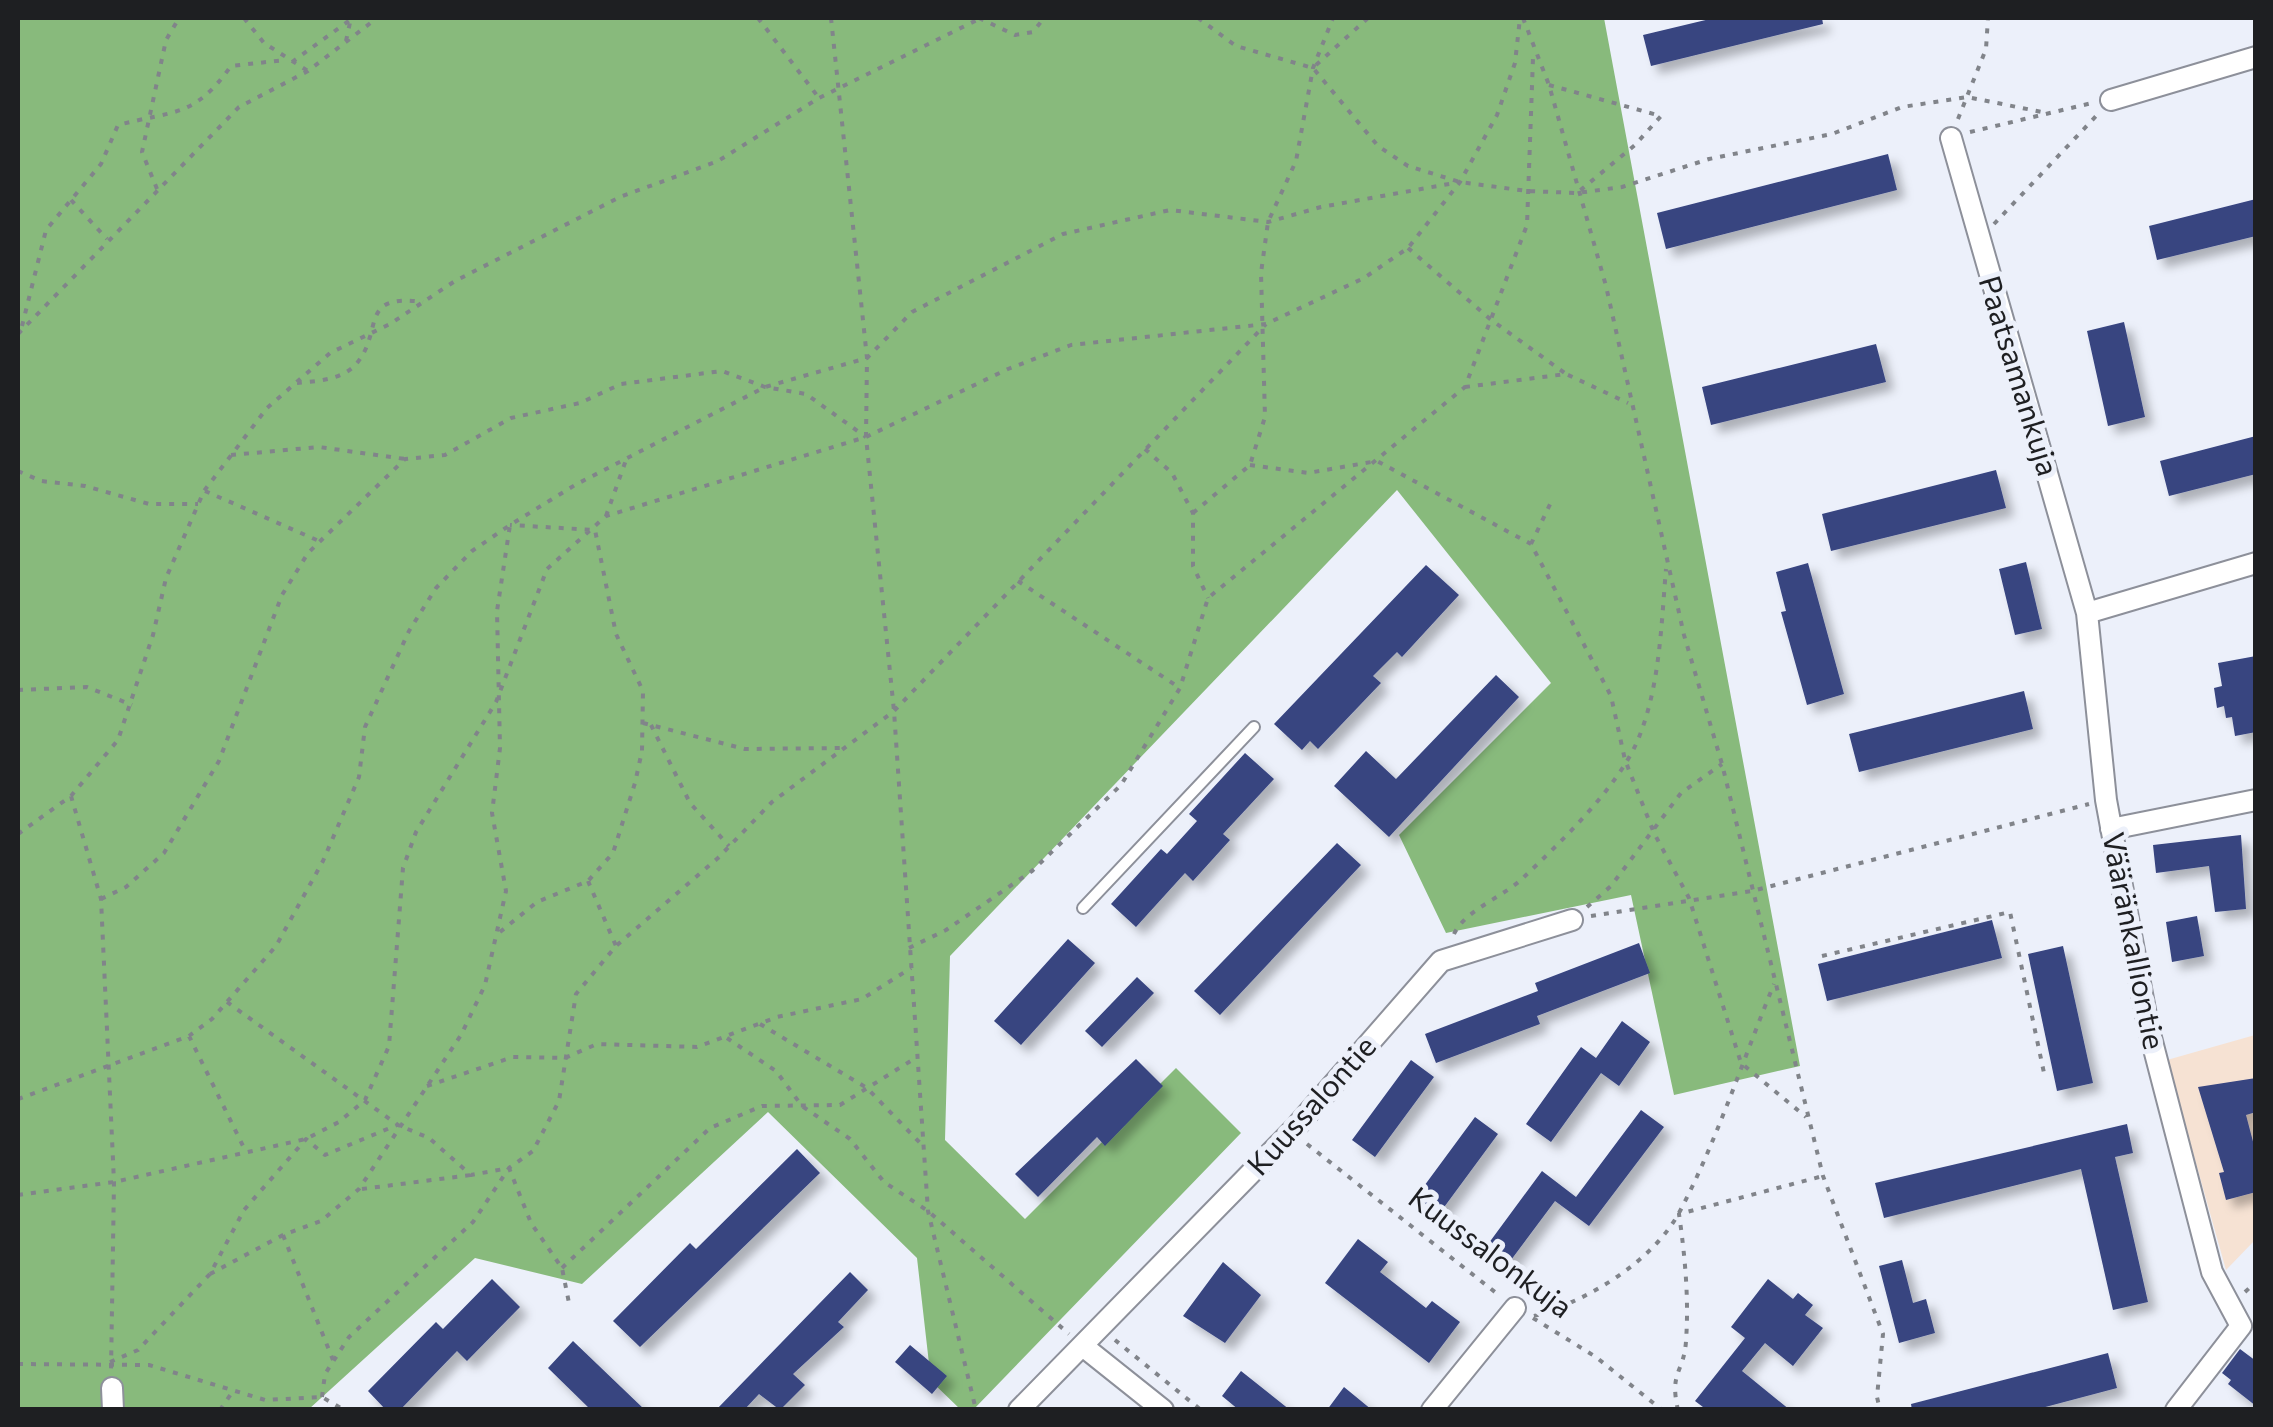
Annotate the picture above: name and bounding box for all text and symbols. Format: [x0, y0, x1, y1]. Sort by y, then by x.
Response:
street label: Paatsamankuja [1972, 271, 2068, 480]
street label: Vääränkalliontie [2096, 829, 2175, 1052]
street label: Kuussalontie [1238, 1027, 1382, 1182]
street label: Kuussalonkuja [1402, 1177, 1581, 1325]

